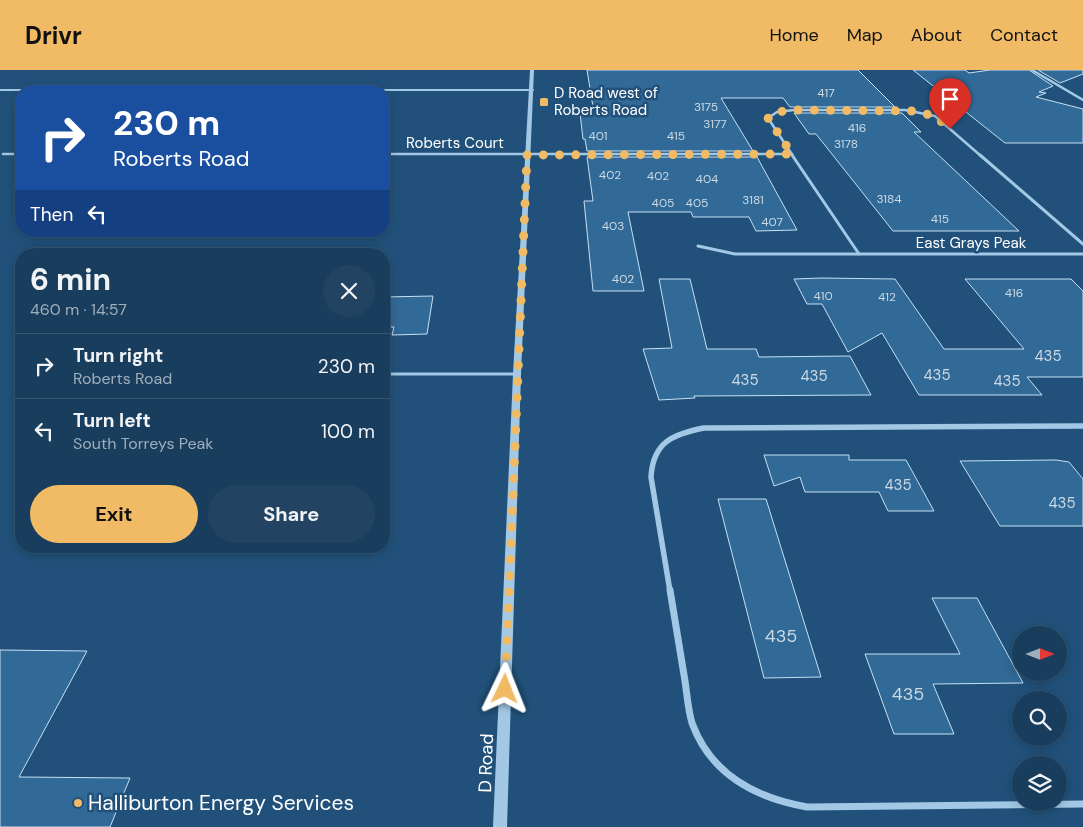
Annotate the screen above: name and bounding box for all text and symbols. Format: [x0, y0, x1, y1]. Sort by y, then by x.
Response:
text: Drivr [25, 20, 82, 51]
text: Home [769, 23, 819, 47]
text: Map [847, 23, 883, 47]
text: About [911, 23, 962, 47]
text: Contact [990, 23, 1058, 47]
pin [929, 78, 971, 129]
place label: D Road west of Roberts Road [554, 83, 658, 120]
house number: 417 [817, 85, 835, 101]
icon: arrive [936, 85, 964, 113]
marker: D Road west of Roberts Road [538, 96, 550, 108]
house number: 3175 [694, 99, 718, 115]
text: 230 m [113, 100, 220, 146]
icon: right [30, 105, 95, 170]
house number: 3177 [703, 116, 727, 132]
house number: 416 [848, 120, 866, 136]
house number: 401 [588, 128, 608, 144]
house number: 415 [667, 128, 685, 144]
street label: Roberts Court [406, 133, 504, 153]
house number: 3178 [834, 136, 858, 152]
text: Roberts Road [113, 144, 250, 173]
house number: 402 [599, 167, 621, 183]
house number: 402 [647, 168, 669, 184]
house number: 404 [696, 171, 718, 187]
house number: 3184 [876, 191, 902, 207]
house number: 3181 [742, 192, 764, 208]
house number: 405 [652, 195, 674, 211]
house number: 405 [686, 195, 708, 211]
icon: left [83, 200, 111, 228]
text: Then [30, 202, 73, 227]
house number: 415 [931, 211, 949, 227]
house number: 407 [761, 214, 783, 230]
house number: 403 [602, 218, 624, 234]
street label: East Grays Peak [916, 233, 1027, 253]
text: 6 min [30, 260, 111, 299]
button: close [323, 265, 375, 317]
house number: 402 [612, 271, 634, 287]
house number: 416 [1005, 285, 1023, 301]
house number: 410 [813, 288, 833, 304]
house number: 412 [878, 289, 896, 305]
text: 460 m · 14:57 [30, 299, 127, 320]
text: Turn right [73, 343, 163, 368]
house number: 435 [1034, 346, 1062, 366]
icon: right [30, 352, 58, 380]
text: 230 m [318, 354, 375, 379]
house number: 435 [923, 365, 951, 385]
house number: 435 [800, 366, 828, 386]
text: Roberts Road [73, 368, 172, 389]
house number: 435 [731, 370, 759, 390]
house number: 435 [993, 371, 1021, 391]
text: Turn left [73, 408, 151, 433]
icon: left [30, 417, 58, 445]
text: 100 m [321, 419, 375, 444]
text: South Torreys Peak [73, 433, 213, 454]
house number: 435 [884, 475, 912, 495]
button: Exit [30, 485, 198, 543]
button: Share [208, 485, 375, 543]
house number: 435 [1048, 493, 1076, 513]
house number: 435 [765, 624, 797, 648]
north arrow [1012, 626, 1068, 681]
map controls [1012, 626, 1067, 811]
position arrow [478, 662, 530, 714]
house number: 435 [892, 682, 924, 706]
button: search [1012, 691, 1067, 746]
street label: D Road [473, 733, 499, 793]
button: layers [1012, 756, 1067, 811]
place label: Halliburton Energy Services [88, 789, 354, 817]
marker: Halliburton Energy Services [72, 797, 84, 809]

